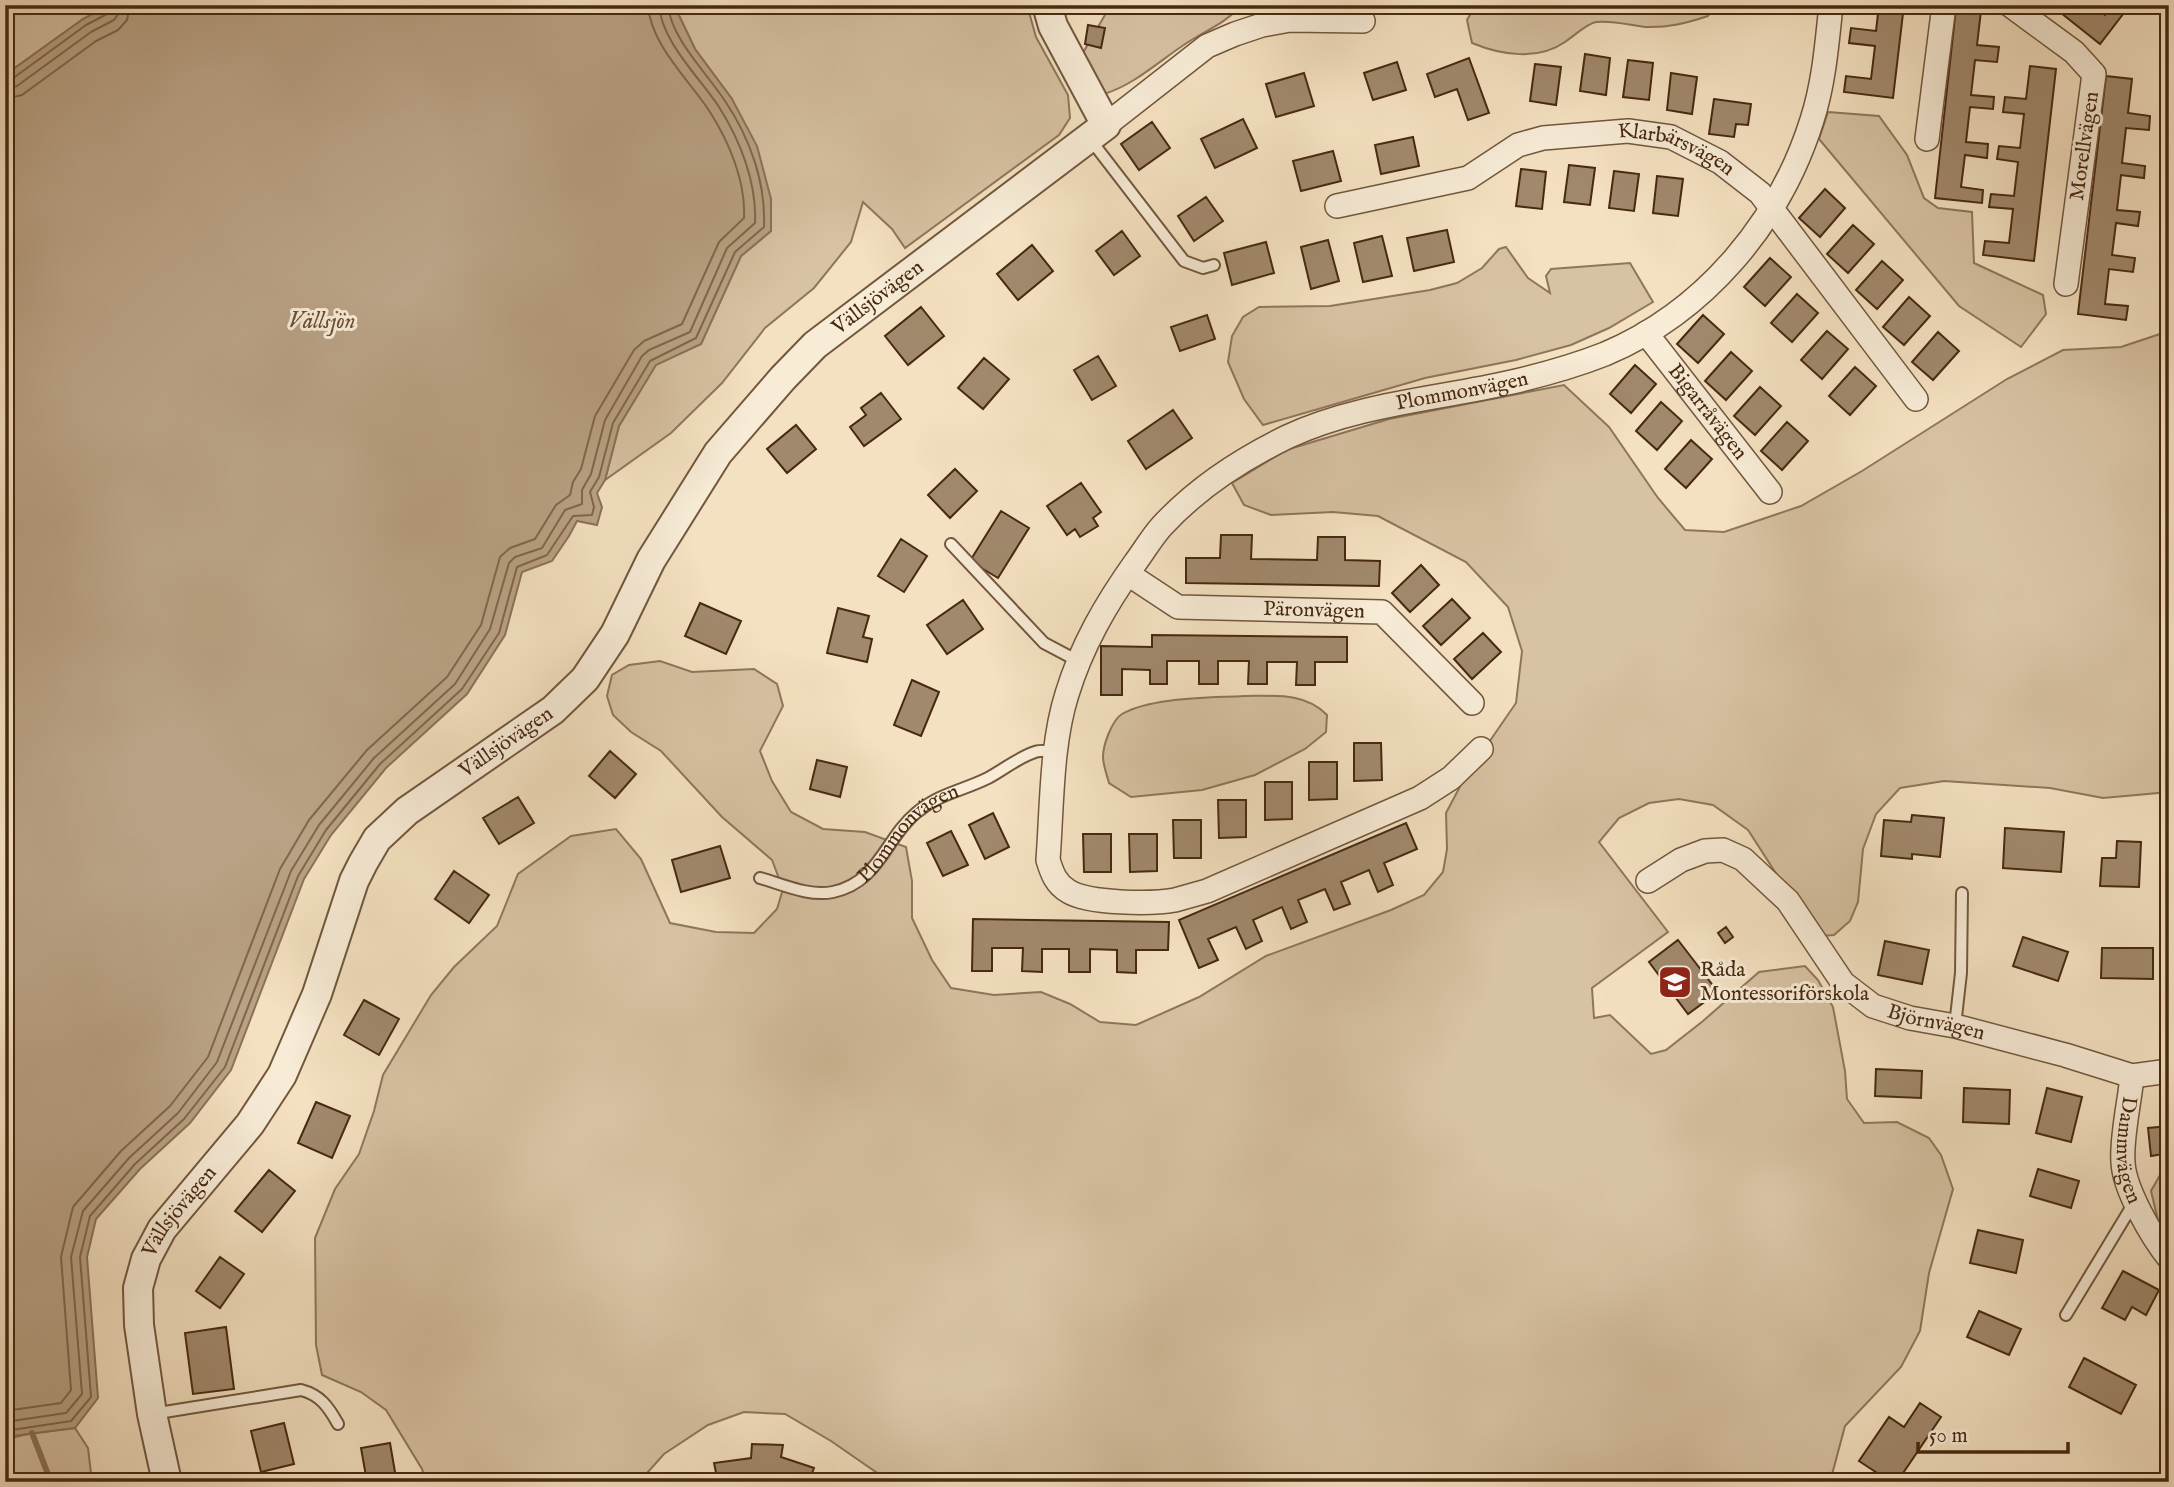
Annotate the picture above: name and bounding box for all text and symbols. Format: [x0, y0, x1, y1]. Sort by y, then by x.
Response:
street label: Morellvägen [2064, 90, 2106, 202]
street label: Klarbärsvägen [1617, 117, 1740, 182]
street label: Vällsjövägen [826, 254, 929, 342]
water label: Vällsjön [289, 307, 355, 336]
street label: Bigarråvägen [1662, 358, 1753, 465]
street label: Plommonvägen [1393, 365, 1531, 417]
street label: Päronvägen [1263, 596, 1365, 625]
street label: Vällsjövägen [453, 700, 559, 785]
street label: Plommonvägen [852, 778, 963, 889]
place label: Råda Montessoriförskola [1700, 957, 1870, 1008]
school or university icon: Råda Montessoriförskola [1656, 963, 1694, 1001]
street label: Björnvägen [1884, 998, 1988, 1047]
street label: Dammvägen [2109, 1094, 2148, 1208]
street label: Vällsjövägen [136, 1160, 223, 1263]
scale bar [1918, 1410, 2069, 1454]
text: 50 m [1929, 1423, 1968, 1450]

